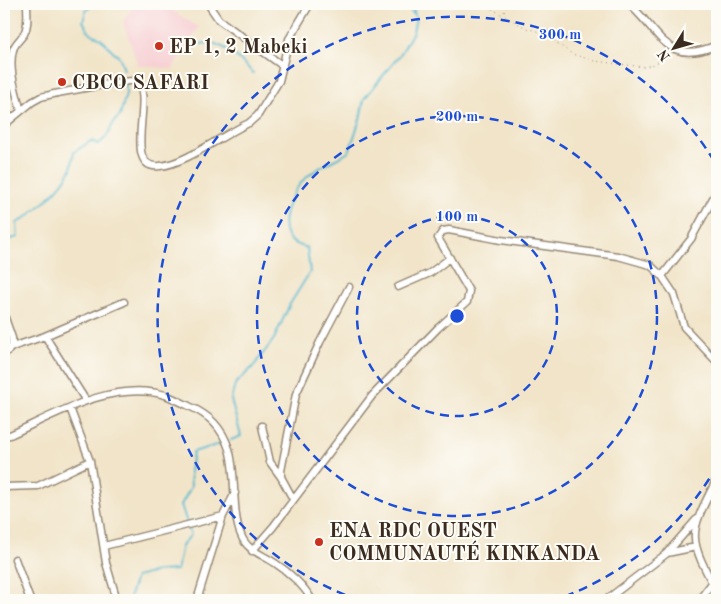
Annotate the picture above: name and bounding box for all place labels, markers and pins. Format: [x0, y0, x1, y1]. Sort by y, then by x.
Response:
place label: EP 1, 2 Mabeki [169, 38, 308, 58]
marker: EP 1, 2 Mabeki [153, 40, 165, 52]
place label: CBCO SAFARI [72, 74, 209, 94]
marker: CBCO SAFARI [56, 76, 68, 88]
centre of rings [448, 307, 466, 325]
place label: ENA RDC OUEST COMMUNAUTÉ KINKANDA [329, 522, 600, 565]
marker: ENA RDC OUEST COMMUNAUTÉ KINKANDA [313, 536, 325, 548]

